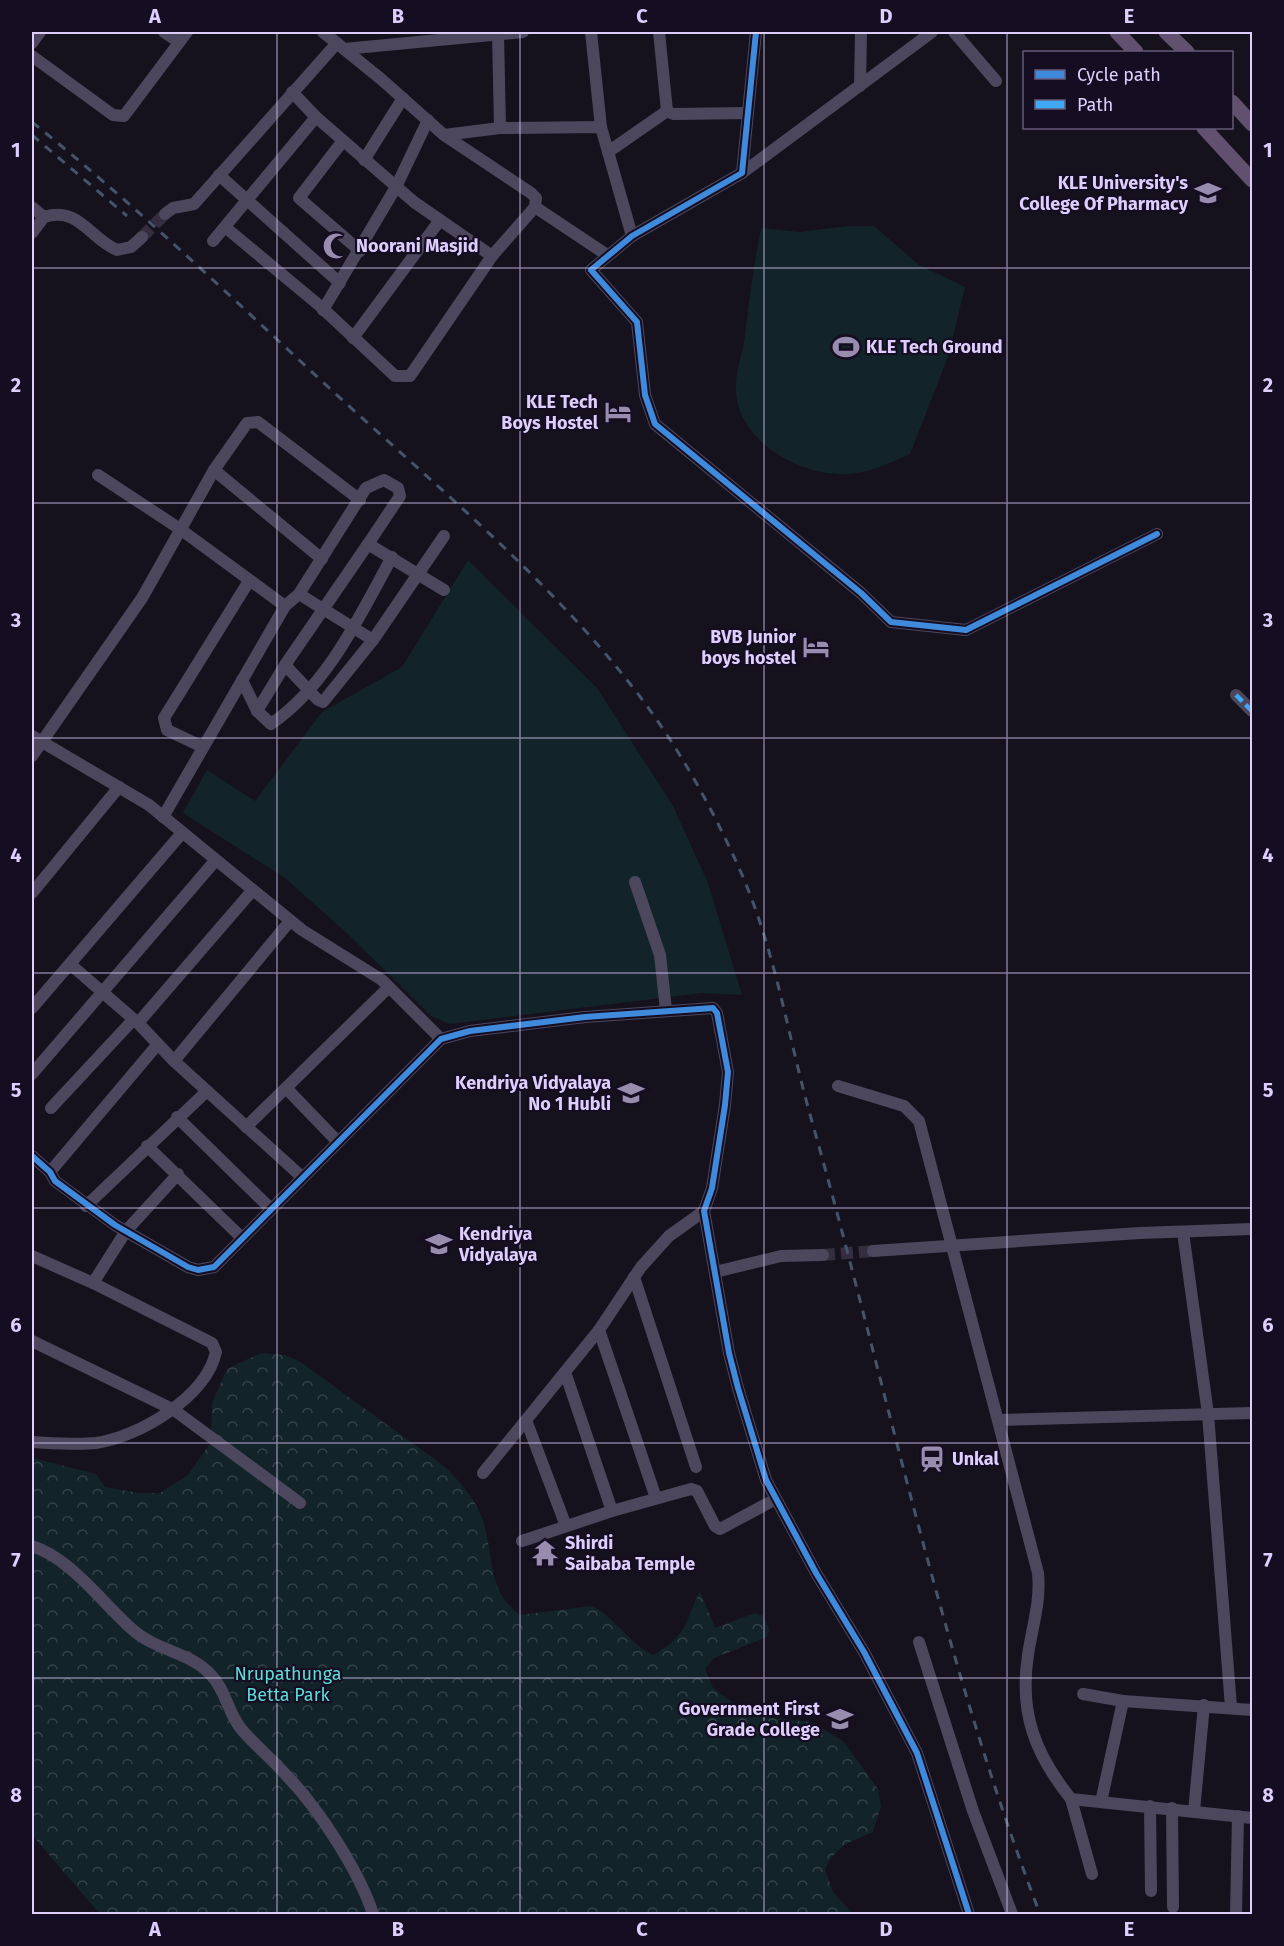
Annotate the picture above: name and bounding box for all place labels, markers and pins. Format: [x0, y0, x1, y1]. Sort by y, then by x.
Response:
place label: KLE University's College Of Pharmacy [1019, 172, 1189, 215]
school or university icon: KLE University's College Of Pharmacy [1193, 178, 1223, 208]
mosque icon: Noorani Masjid [321, 231, 351, 261]
place label: Noorani Masjid [356, 235, 479, 257]
sports icon: KLE Tech Ground [831, 332, 861, 362]
place label: KLE Tech Ground [866, 336, 1003, 358]
place label: KLE Tech Boys Hostel [501, 391, 599, 434]
hotel icon: KLE Tech Boys Hostel [603, 397, 633, 427]
place label: BVB Junior boys hostel [701, 626, 797, 669]
hotel icon: BVB Junior boys hostel [801, 632, 831, 662]
place label: Kendriya Vidyalaya No 1 Hubli [455, 1072, 611, 1115]
school or university icon: Kendriya Vidyalaya No 1 Hubli [616, 1078, 646, 1108]
place label: Kendriya Vidyalaya [458, 1223, 538, 1266]
school or university icon: Kendriya Vidyalaya [424, 1229, 454, 1259]
station icon: Unkal [917, 1444, 947, 1474]
place label: Unkal [952, 1448, 999, 1470]
place label: Shirdi Saibaba Temple [565, 1532, 695, 1575]
temple icon: Shirdi Saibaba Temple [530, 1538, 560, 1568]
place label: Government First Grade College [679, 1698, 821, 1741]
school or university icon: Government First Grade College [825, 1704, 855, 1734]

